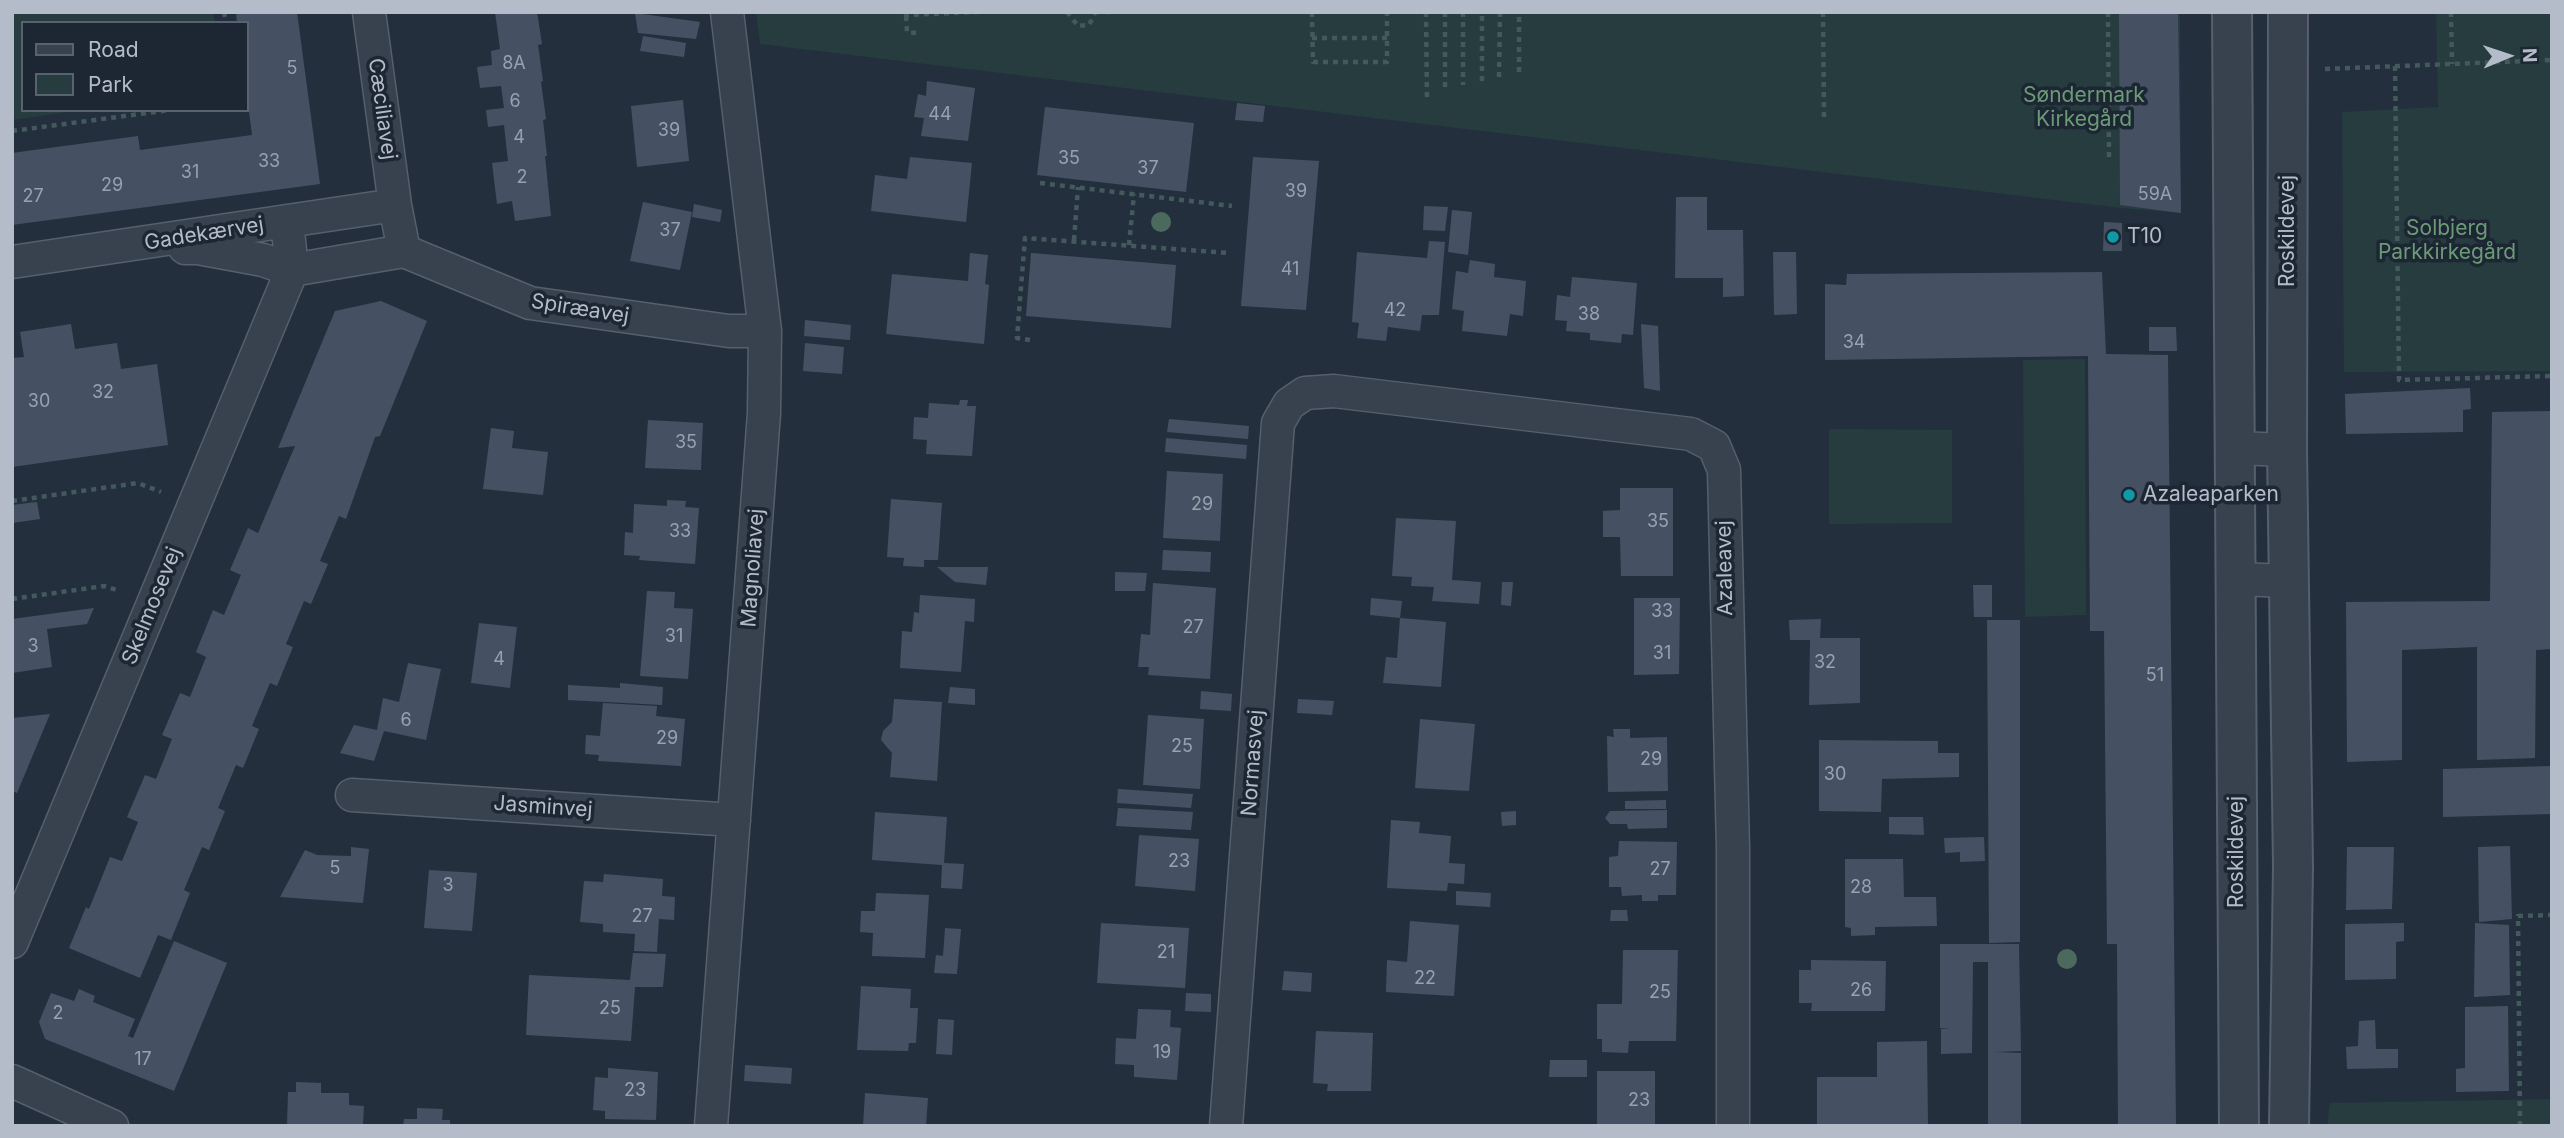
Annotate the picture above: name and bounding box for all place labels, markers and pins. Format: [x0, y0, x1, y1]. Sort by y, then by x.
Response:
place label: T10 [2127, 224, 2162, 250]
marker: T10 [2105, 229, 2121, 245]
place label: Azaleaparken [2143, 482, 2279, 508]
marker: Azaleaparken [2121, 487, 2137, 503]

